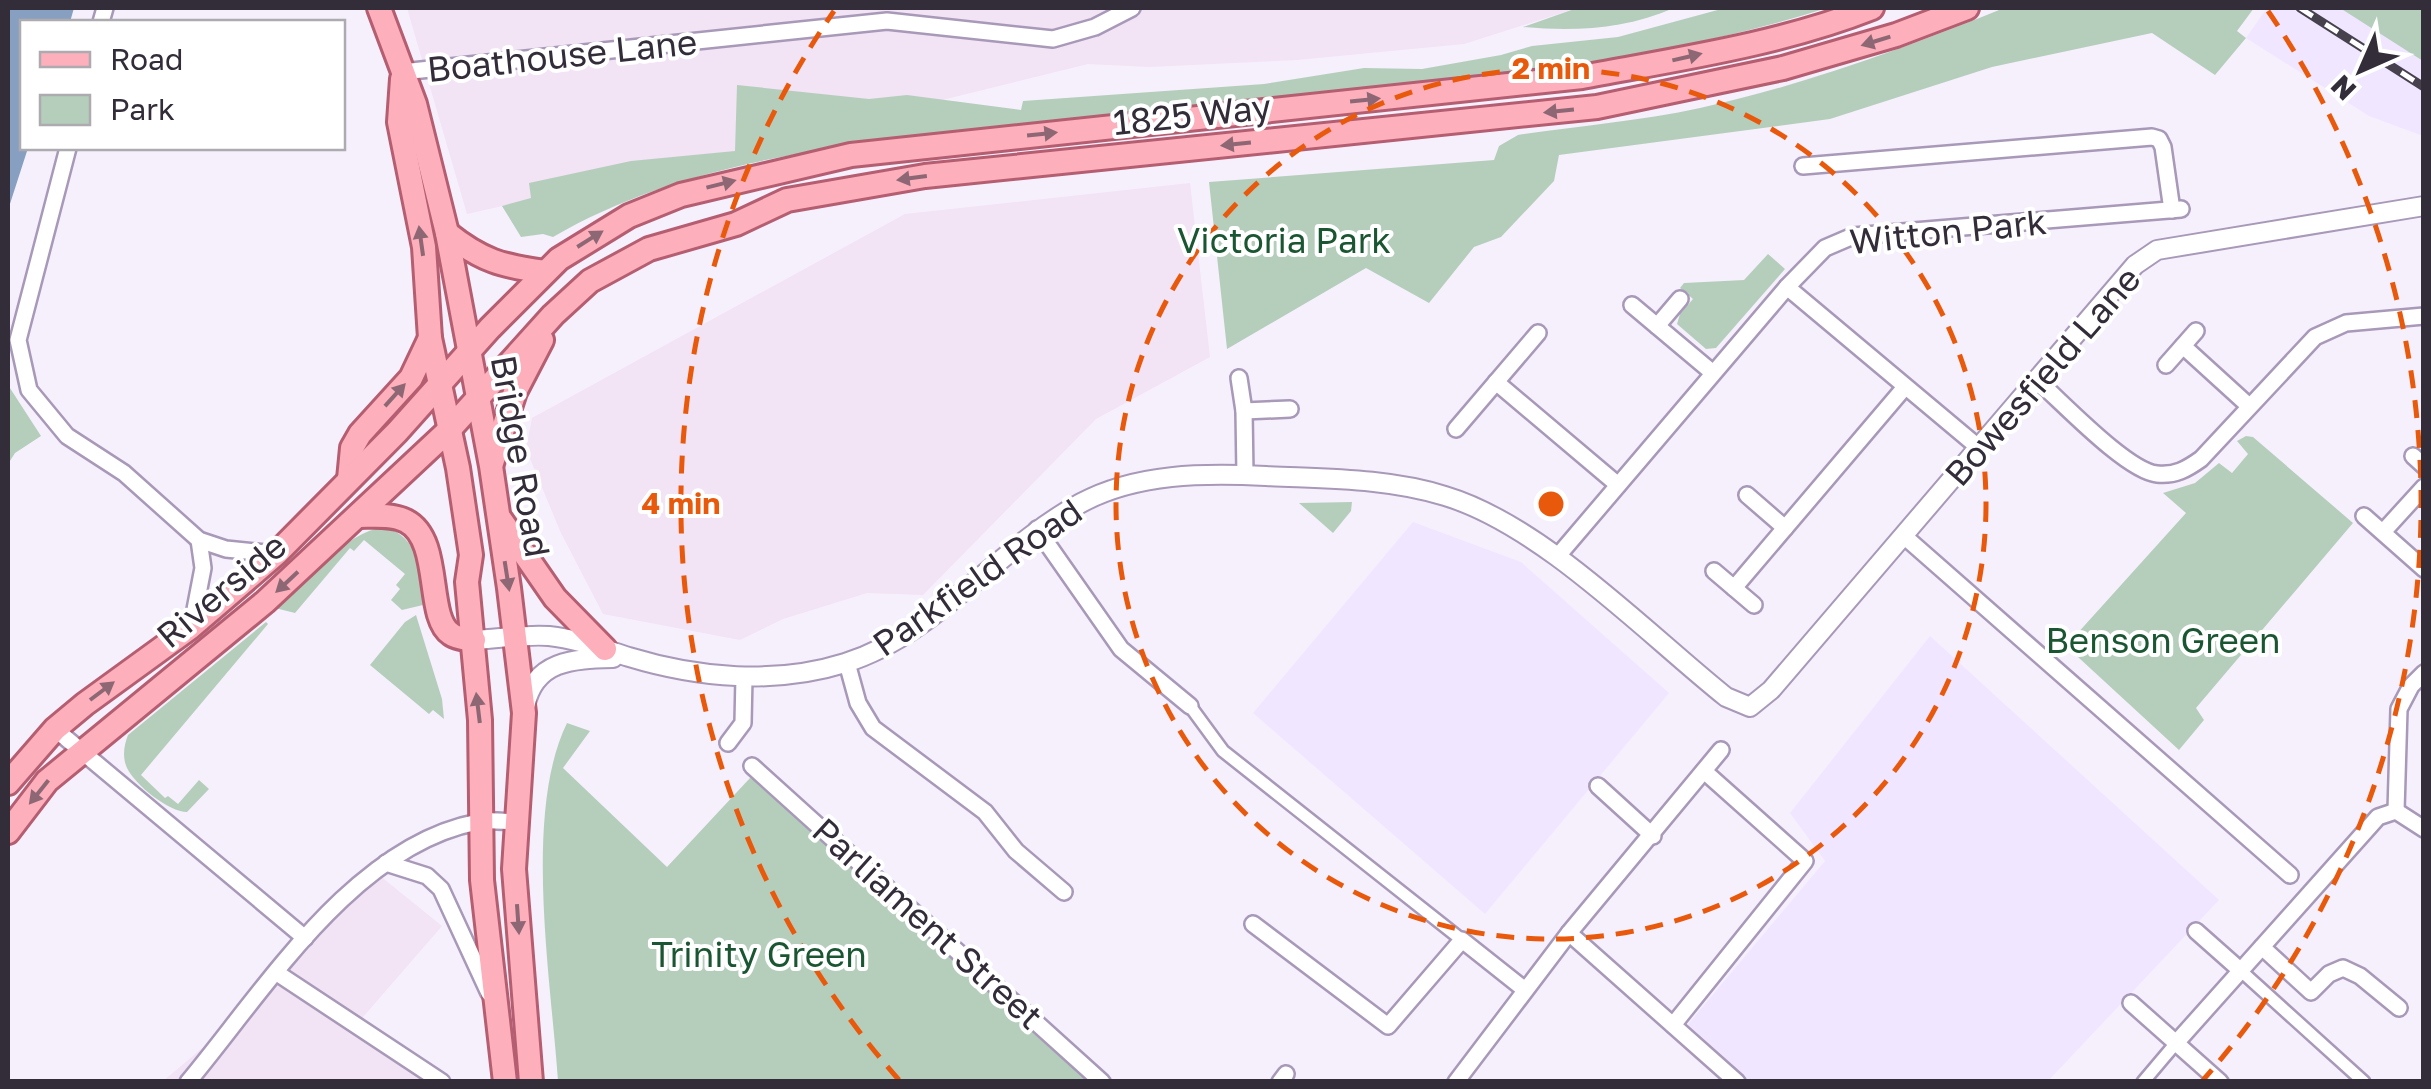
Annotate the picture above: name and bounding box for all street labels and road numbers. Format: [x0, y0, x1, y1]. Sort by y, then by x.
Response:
street label: Boathouse Lane [425, 20, 699, 90]
street label: 1825 Way [1111, 85, 1273, 143]
street label: Witton Park [1848, 200, 2048, 262]
street label: Bowesfield Lane [1935, 258, 2149, 494]
street label: Bridge Road [483, 352, 559, 560]
street label: Parkfield Road [865, 490, 1089, 664]
street label: Riverside [148, 524, 294, 656]
street label: Parliament Street [804, 809, 1052, 1037]

